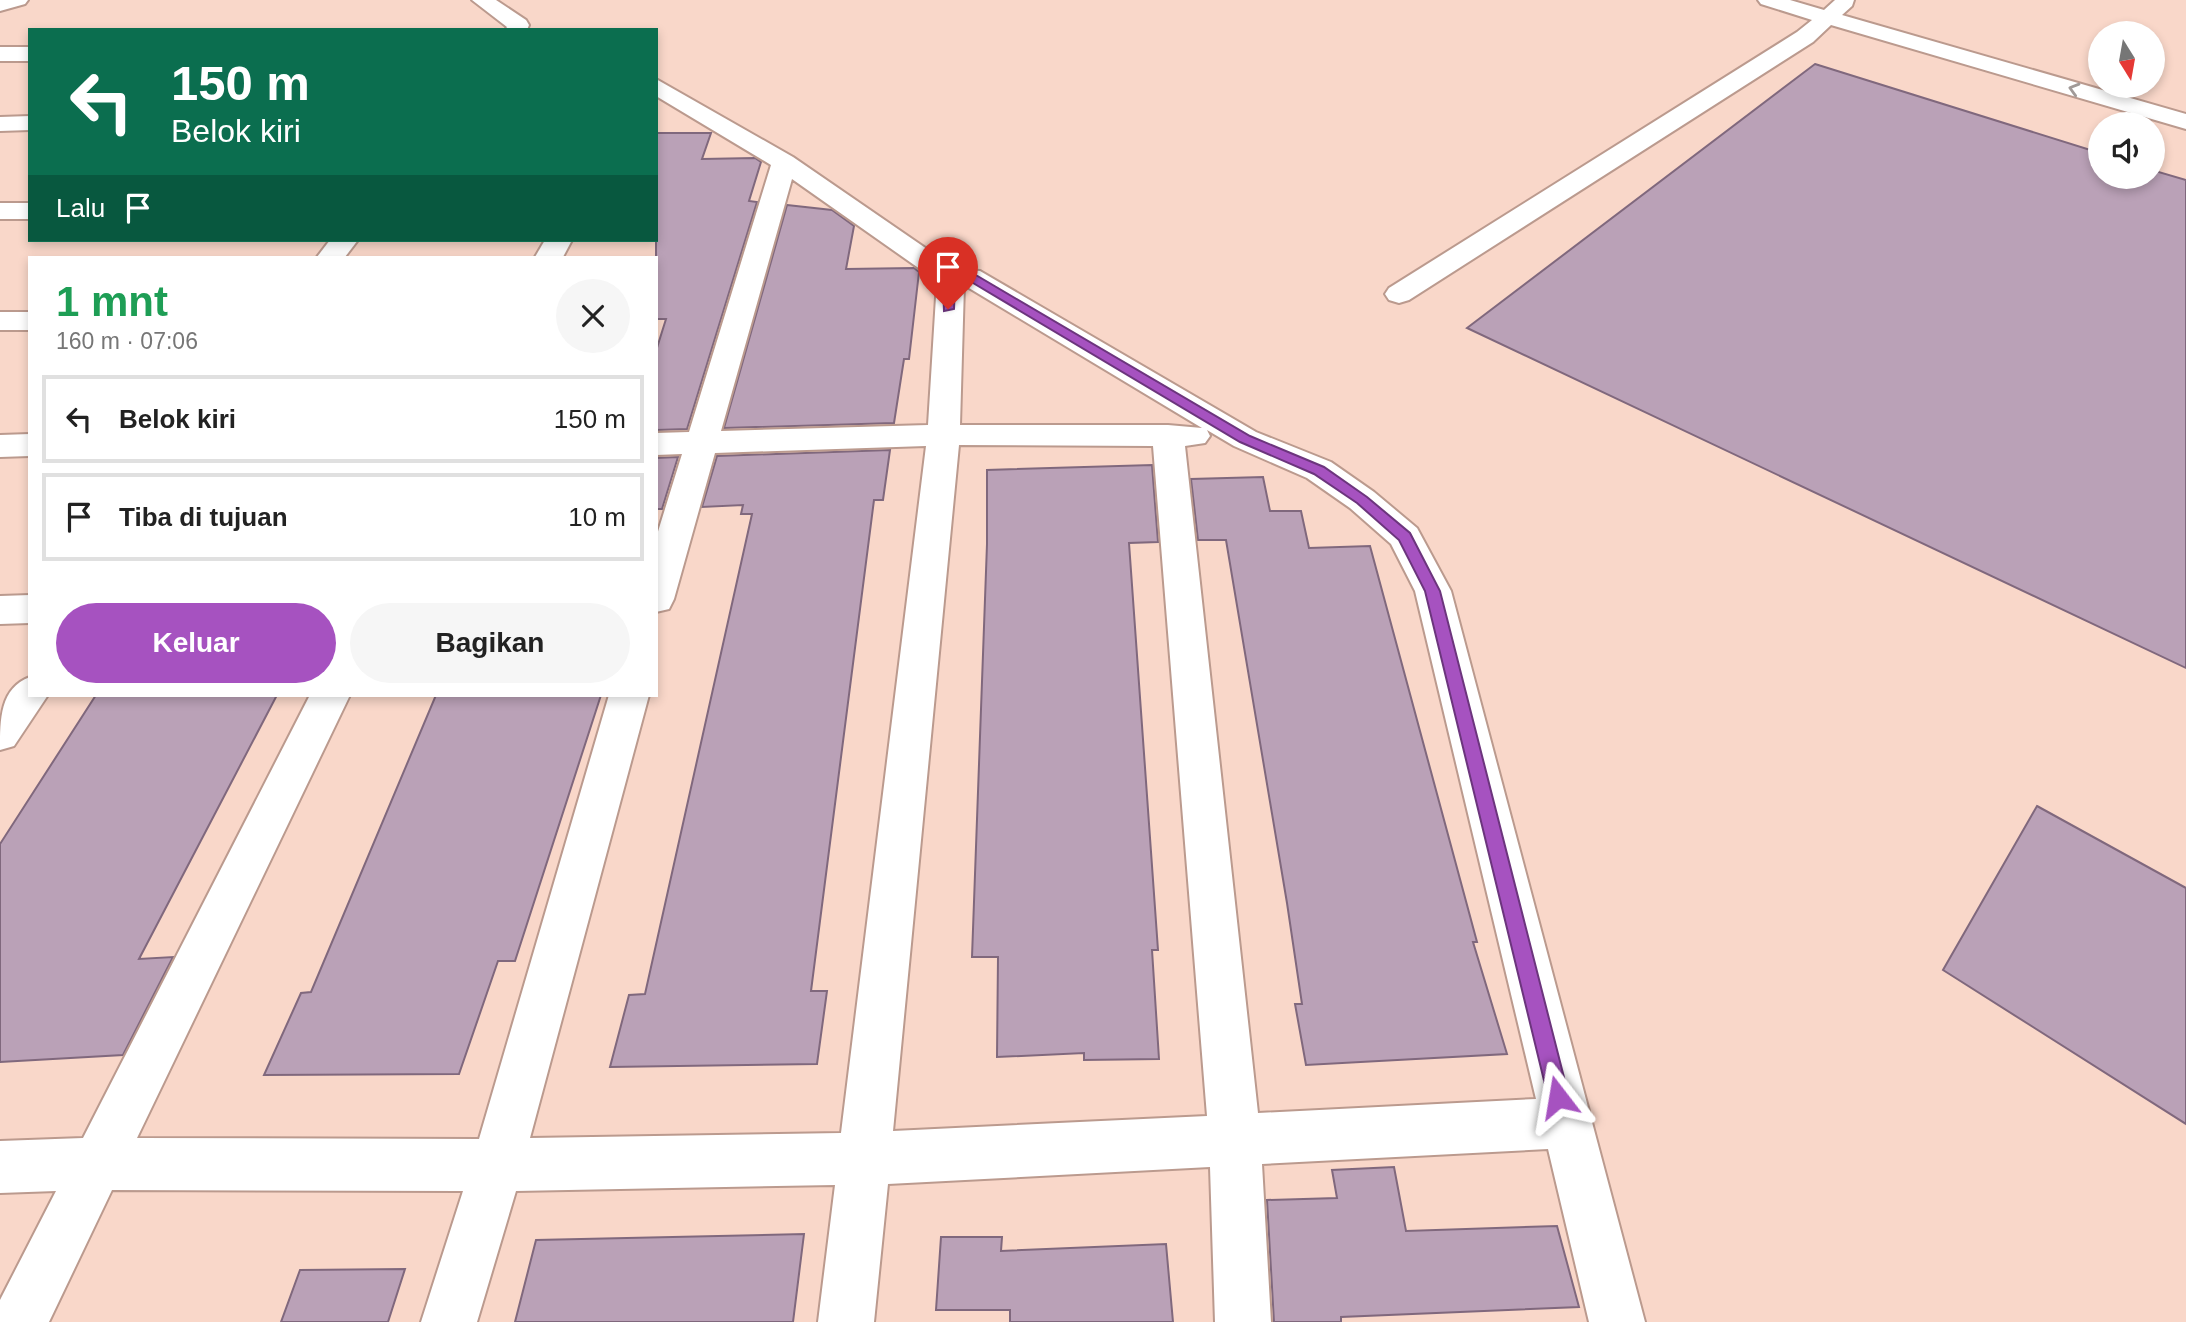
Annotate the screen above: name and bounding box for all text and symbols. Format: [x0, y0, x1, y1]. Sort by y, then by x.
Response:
north arrow [2088, 21, 2165, 98]
map controls [2088, 21, 2165, 189]
icon: left [56, 56, 147, 147]
text: 150 m [171, 56, 310, 110]
one-way arrow [2068, 82, 2080, 97]
button: sound [2088, 112, 2165, 189]
text: Belok kiri [171, 113, 301, 149]
icon: arrive [119, 189, 157, 227]
text: Lalu [56, 193, 105, 223]
pin [918, 237, 978, 309]
icon: arrive [929, 248, 967, 286]
text: 1 mnt [56, 278, 168, 325]
button: close [556, 279, 630, 353]
text: 160 m · 07:06 [56, 328, 198, 354]
icon: left [60, 400, 98, 438]
text: Belok kiri [119, 404, 236, 434]
text: 150 m [554, 404, 626, 434]
icon: arrive [60, 498, 98, 536]
text: Tiba di tujuan [119, 502, 288, 532]
text: 10 m [568, 502, 626, 532]
button: Keluar [56, 603, 336, 683]
button: Bagikan [350, 603, 630, 683]
position arrow [1521, 1060, 1595, 1134]

